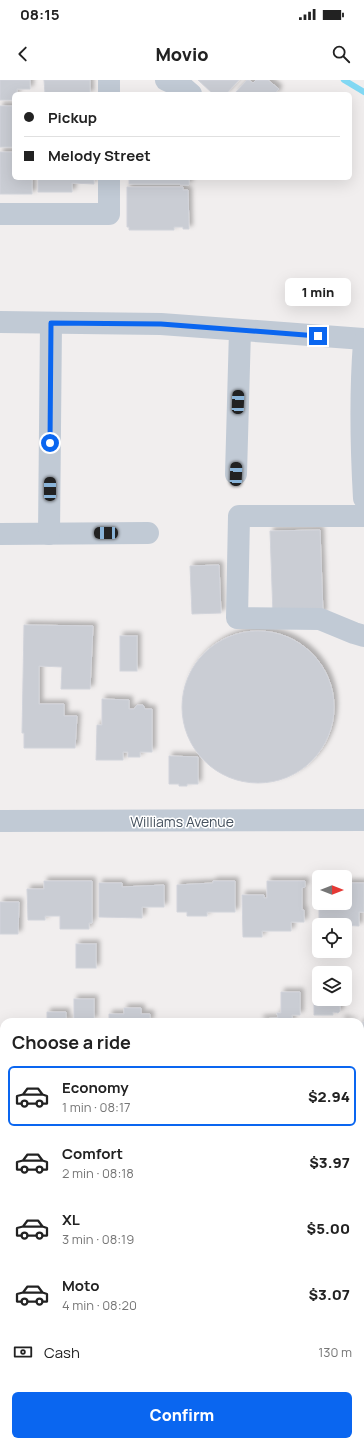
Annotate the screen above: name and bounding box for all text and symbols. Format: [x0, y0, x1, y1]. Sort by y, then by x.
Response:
text: 08:15 [20, 4, 60, 25]
text: Movio [155, 42, 209, 66]
icon: back [12, 43, 34, 65]
icon: search [330, 43, 352, 65]
text: Pickup [48, 107, 97, 128]
text: Melody Street [48, 145, 151, 166]
callout: 1 min [285, 278, 351, 306]
text: 1 min [302, 283, 334, 301]
route end [309, 327, 327, 345]
car [232, 390, 244, 414]
route start [41, 434, 59, 452]
car [230, 462, 242, 486]
car [44, 477, 56, 501]
car [94, 527, 118, 539]
street label: Williams Avenue [130, 812, 234, 831]
north arrow [312, 870, 352, 910]
map controls [312, 870, 352, 1006]
button: locate [312, 918, 352, 958]
button: layers [312, 966, 352, 1006]
text: Choose a ride [12, 1030, 131, 1054]
text: Economy [62, 1077, 129, 1098]
icon: car [14, 1078, 50, 1114]
text: $2.94 [308, 1086, 350, 1107]
text: 1 min · 08:17 [62, 1098, 131, 1116]
text: Comfort [62, 1143, 123, 1164]
icon: car [14, 1144, 50, 1180]
text: $3.97 [309, 1152, 350, 1173]
text: 2 min · 08:18 [62, 1164, 134, 1182]
text: XL [62, 1209, 80, 1230]
icon: car [14, 1210, 50, 1246]
text: $5.00 [307, 1218, 350, 1239]
text: 3 min · 08:19 [62, 1230, 134, 1248]
text: Moto [62, 1275, 99, 1296]
icon: car [14, 1276, 50, 1312]
text: $3.07 [308, 1284, 350, 1305]
text: 4 min · 08:20 [62, 1296, 137, 1314]
icon: cash [12, 1341, 34, 1363]
text: Cash [44, 1342, 80, 1363]
text: 130 m [318, 1343, 352, 1361]
button: Confirm [12, 1392, 352, 1438]

